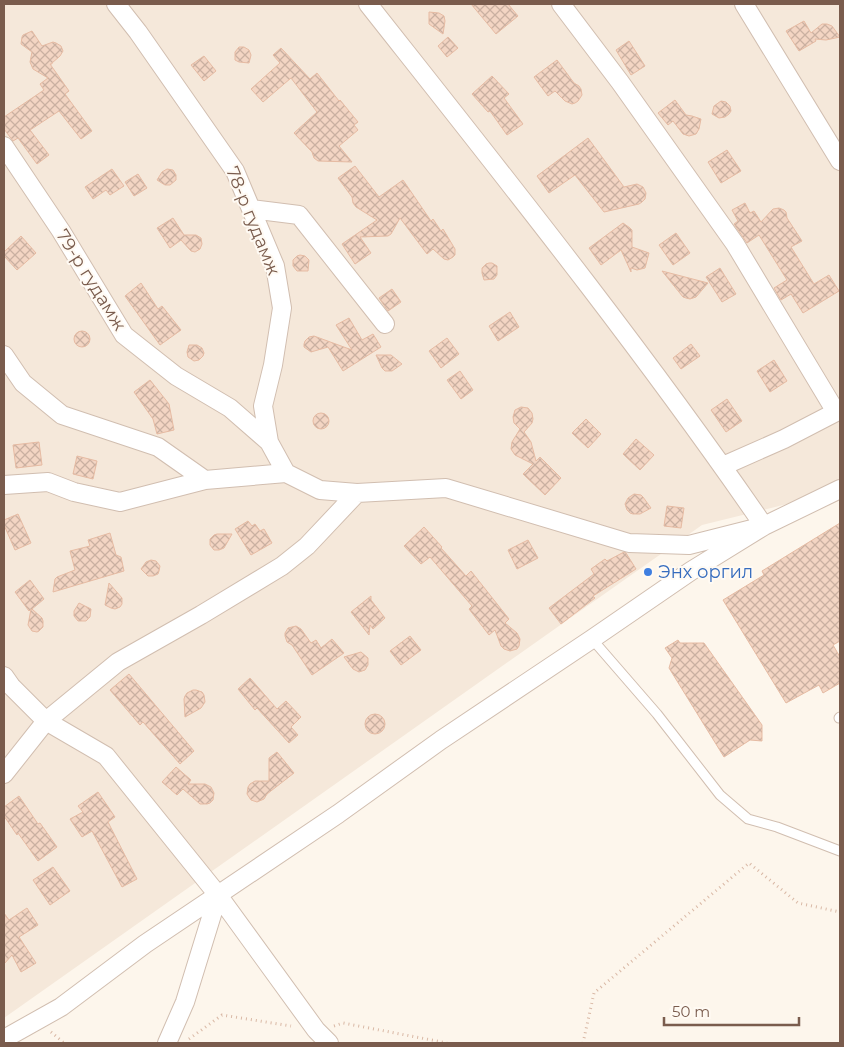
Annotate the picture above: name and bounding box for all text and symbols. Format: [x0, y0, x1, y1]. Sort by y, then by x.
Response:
street label: 78-р гудамж [221, 163, 285, 279]
street label: 79-р гудамж [51, 225, 131, 335]
place label: Энх оргил [658, 561, 753, 583]
marker: Энх оргил [642, 566, 654, 578]
scale bar [664, 994, 799, 1026]
text: 50 m [672, 1002, 710, 1021]

